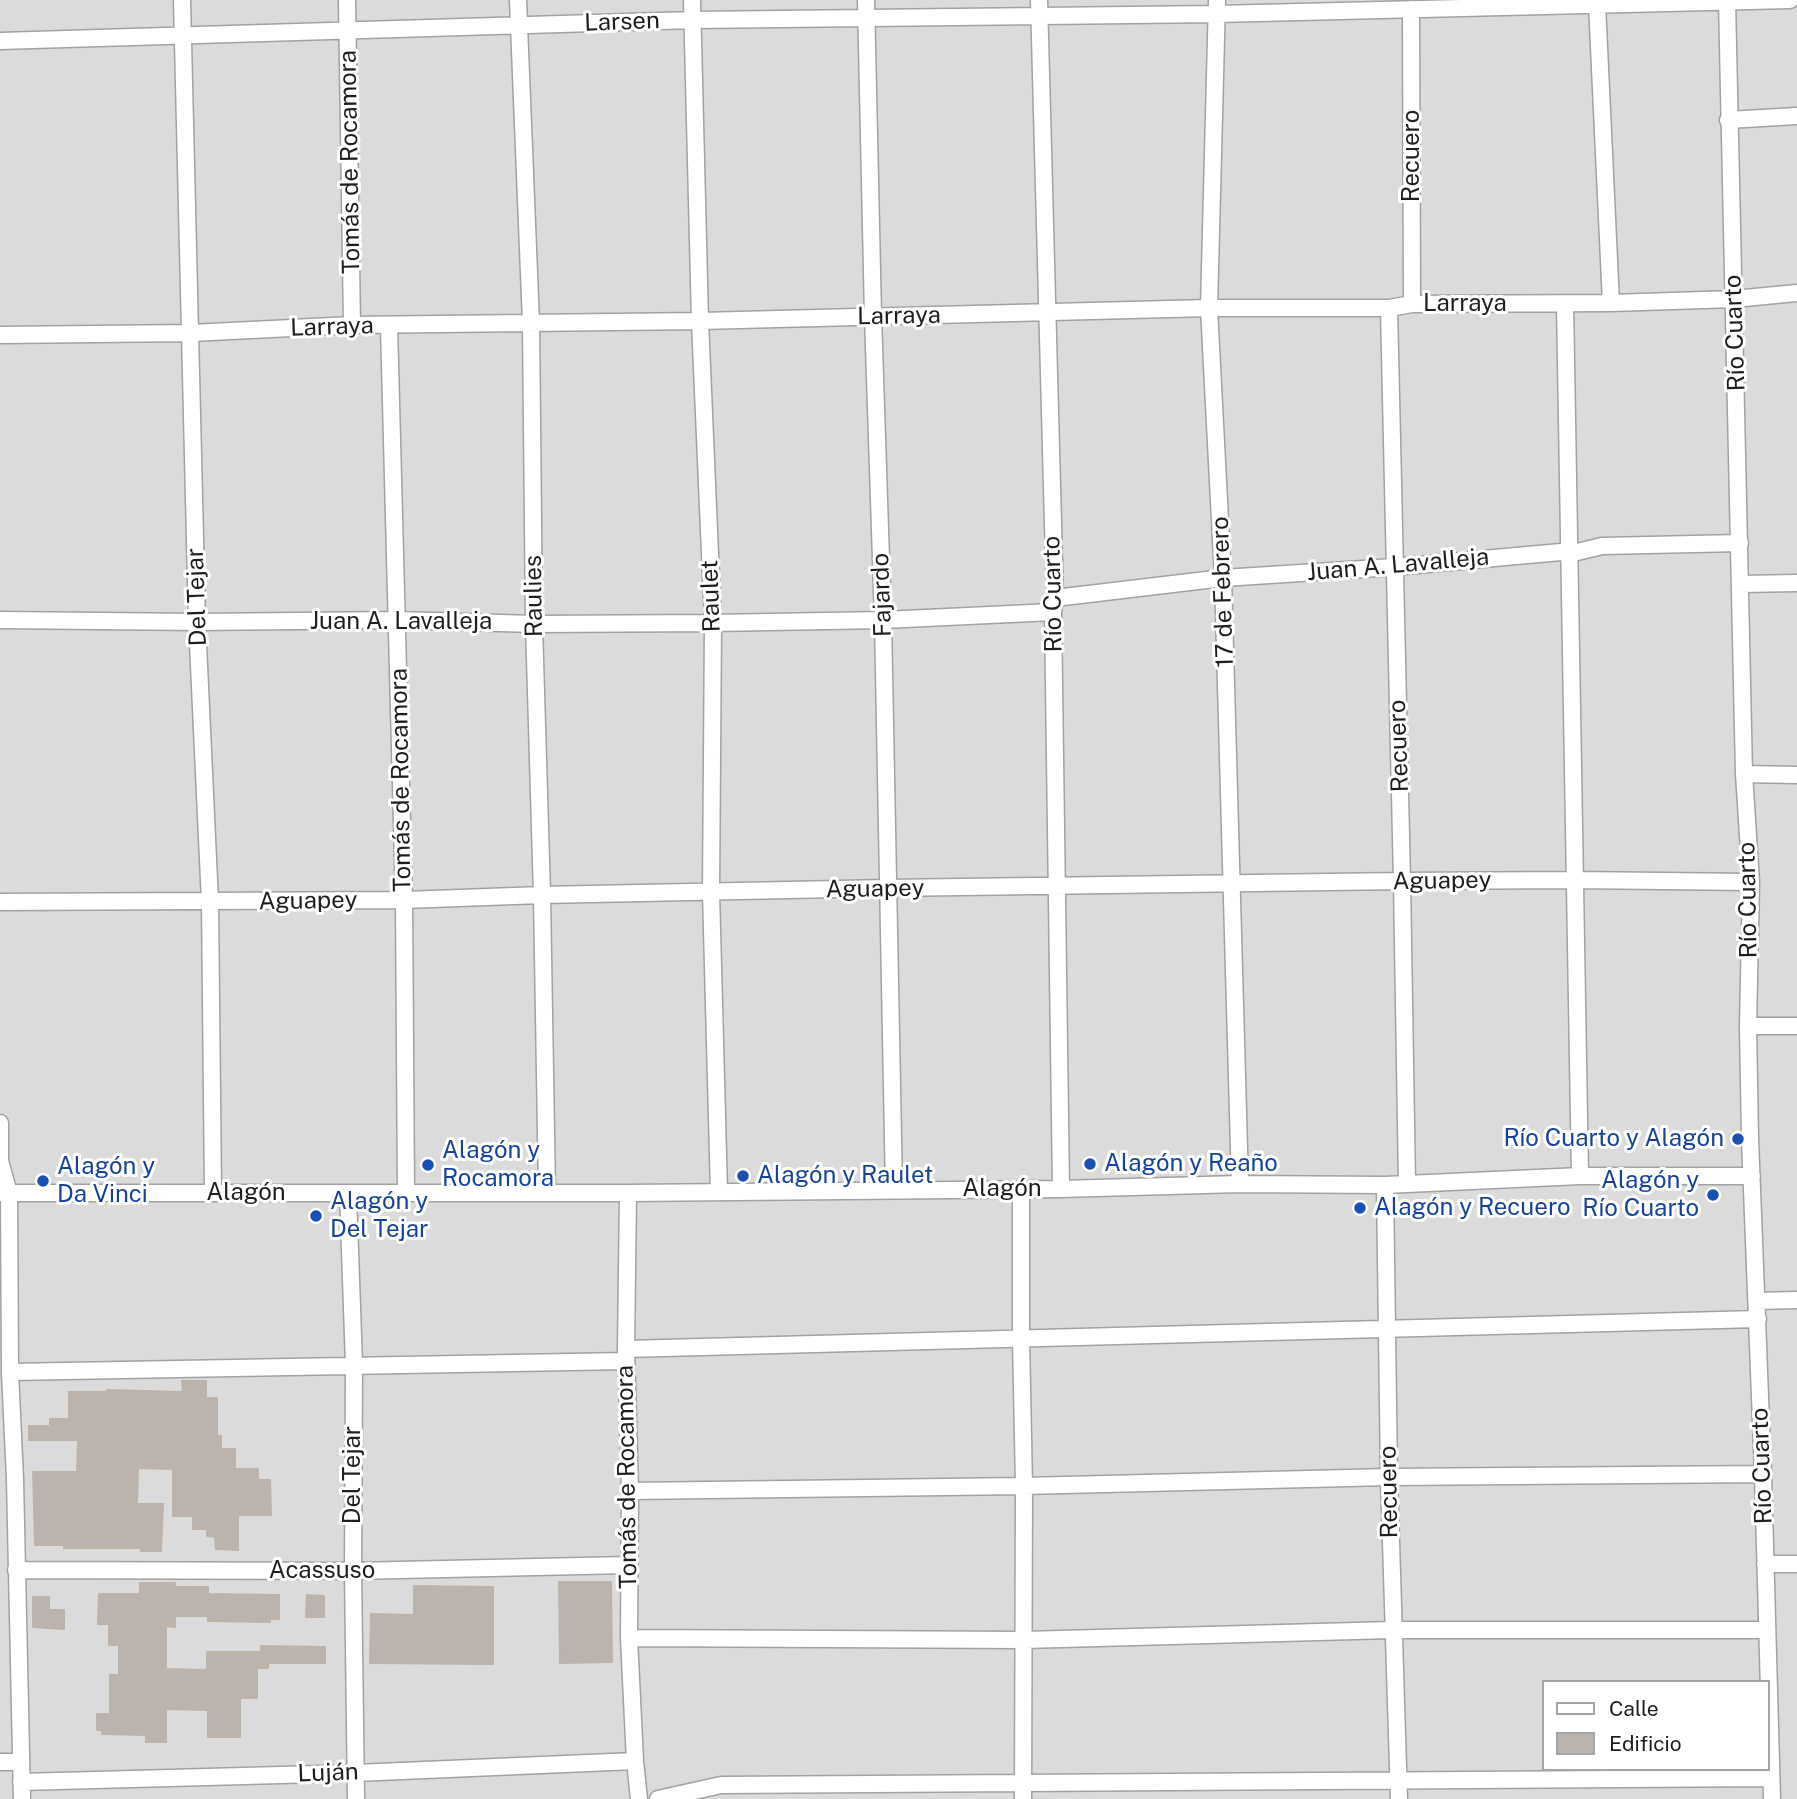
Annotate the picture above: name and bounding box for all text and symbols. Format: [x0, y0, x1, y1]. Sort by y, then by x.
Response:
street label: Larsen [584, 6, 660, 38]
street label: Tomás de Rocamora [334, 50, 366, 274]
street label: Recuero [1398, 110, 1426, 202]
street label: Río Cuarto [1719, 274, 1751, 392]
street label: Larraya [1423, 290, 1507, 318]
street label: Larraya [857, 301, 941, 331]
street label: Larraya [290, 311, 374, 343]
street label: 17 de Febrero [1206, 516, 1240, 668]
street label: Río Cuarto [1038, 535, 1068, 653]
street label: Juan A. Lavalleja [1306, 543, 1490, 587]
street label: Del Tejar [181, 547, 213, 647]
street label: Fajardo [866, 553, 898, 637]
street label: Raulies [519, 555, 549, 637]
street label: Raulet [695, 559, 727, 633]
street label: Juan A. Lavalleja [310, 608, 492, 636]
street label: Tomás de Rocamora [385, 668, 417, 892]
street label: Recuero [1383, 699, 1415, 793]
street label: Río Cuarto [1733, 841, 1763, 959]
street label: Aguapey [1392, 866, 1492, 896]
street label: Aguapey [825, 874, 925, 904]
street label: Aguapey [258, 886, 358, 916]
place label: Río Cuarto y Alagón [1503, 1125, 1724, 1153]
marker: Río Cuarto y Alagón [1730, 1131, 1746, 1147]
place label: Alagón y Rocamora [442, 1137, 554, 1193]
place label: Alagón y Reaño [1104, 1150, 1278, 1178]
place label: Alagón y Da Vinci [57, 1153, 155, 1209]
marker: Alagón y Reaño [1082, 1156, 1098, 1172]
marker: Alagón y Rocamora [420, 1157, 436, 1173]
place label: Alagón y Raulet [757, 1162, 933, 1190]
place label: Alagón y Río Cuarto [1582, 1167, 1699, 1223]
marker: Alagón y Raulet [735, 1168, 751, 1184]
marker: Alagón y Da Vinci [35, 1173, 51, 1189]
street label: Alagón [962, 1175, 1042, 1203]
street label: Alagón [206, 1179, 286, 1207]
marker: Alagón y Río Cuarto [1705, 1187, 1721, 1203]
place label: Alagón y Del Tejar [330, 1188, 428, 1244]
place label: Alagón y Recuero [1374, 1194, 1571, 1222]
marker: Alagón y Recuero [1352, 1200, 1368, 1216]
marker: Alagón y Del Tejar [308, 1208, 324, 1224]
street label: Tomás de Rocamora [611, 1365, 643, 1589]
street label: Río Cuarto [1746, 1407, 1778, 1525]
street label: Del Tejar [339, 1426, 367, 1524]
street label: Recuero [1374, 1445, 1404, 1539]
street label: Acassuso [269, 1557, 375, 1585]
legend [1542, 1680, 1769, 1771]
text: Calle [1609, 1696, 1659, 1721]
text: Edificio [1609, 1731, 1682, 1756]
street label: Luján [297, 1758, 359, 1788]

